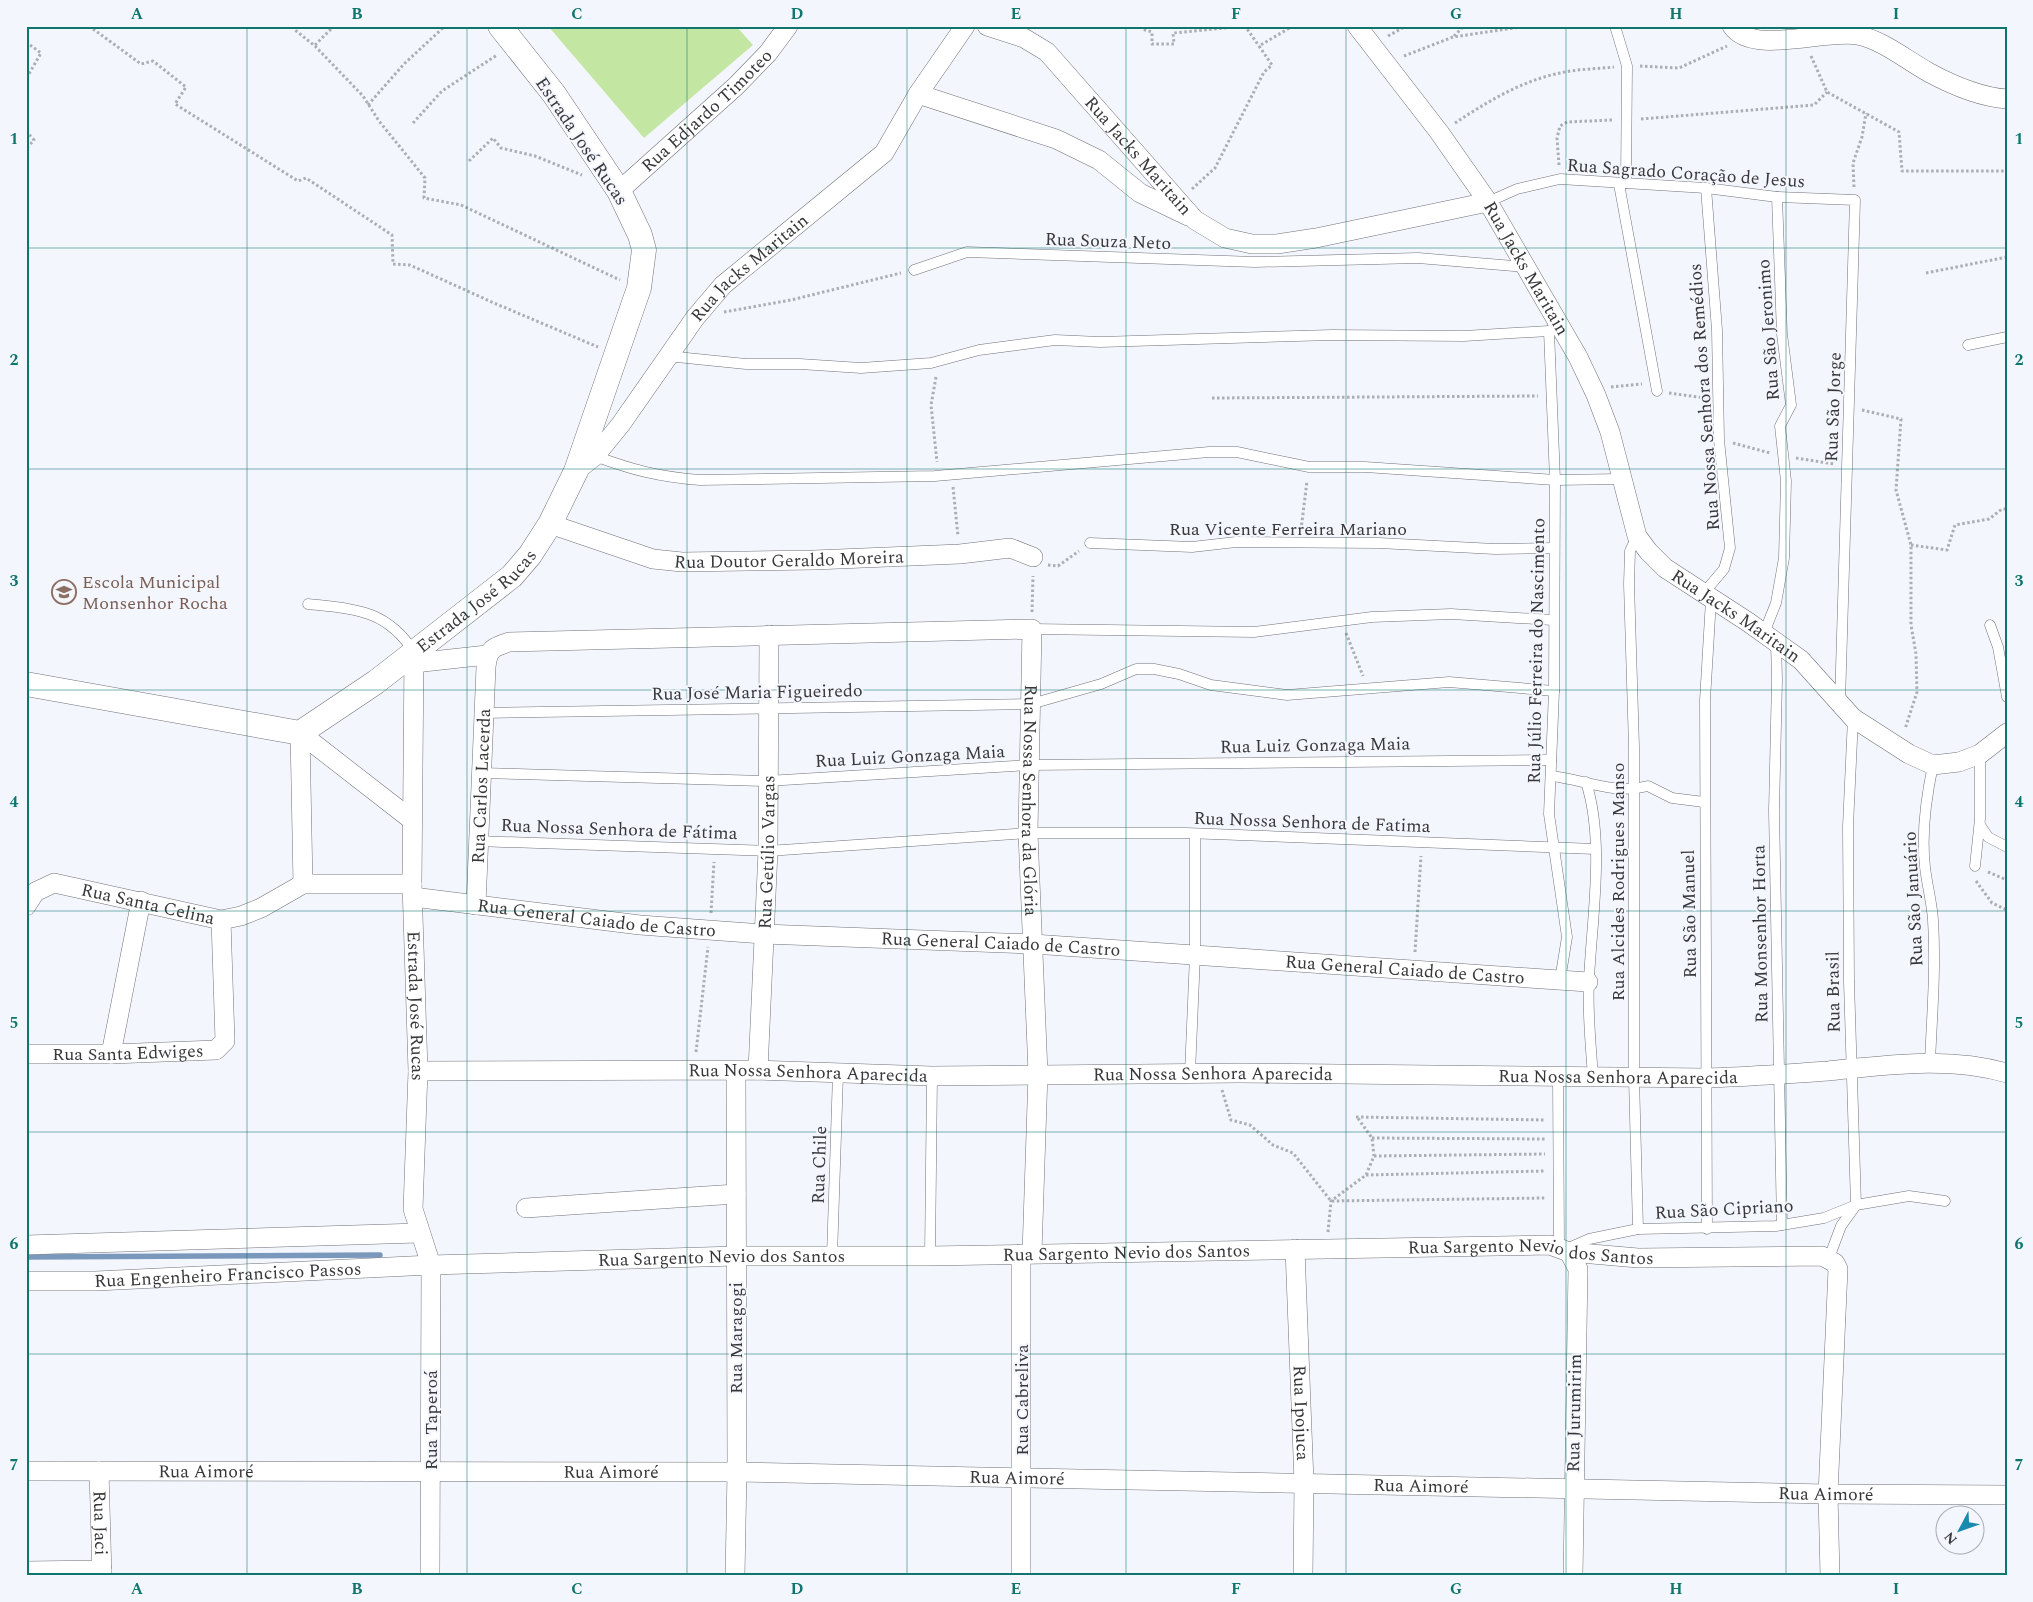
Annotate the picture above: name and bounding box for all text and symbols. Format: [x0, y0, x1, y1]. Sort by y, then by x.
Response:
text: A [131, 2, 144, 26]
text: B [351, 2, 363, 26]
text: C [571, 2, 583, 26]
text: D [791, 2, 804, 26]
text: E [1011, 2, 1021, 26]
text: F [1231, 2, 1241, 26]
text: G [1450, 2, 1462, 26]
text: H [1669, 2, 1683, 26]
text: I [1893, 2, 1899, 26]
street label: Rua Edjardo Timoteo [635, 43, 779, 179]
street label: Estrada José Rucas [528, 72, 635, 211]
street label: Rua Jacks Maritain [1078, 90, 1198, 222]
text: 1 [10, 127, 18, 151]
text: 1 [2015, 127, 2023, 151]
street label: Rua Sagrado Coração de Jesus [1566, 152, 1806, 195]
street label: Rua Jacks Maritain [1476, 196, 1576, 341]
street label: Rua Jacks Maritain [684, 207, 814, 328]
street label: Rua Souza Neto [1044, 226, 1172, 257]
street label: Rua São Jeronimo [1750, 258, 1787, 402]
street label: Rua Nossa Senhora dos Remédios [1682, 262, 1727, 532]
text: 2 [10, 348, 19, 372]
text: 2 [2015, 348, 2024, 372]
street label: Rua São Jorge [1818, 352, 1849, 463]
street label: Rua Vicente Ferreira Mariano [1169, 516, 1407, 543]
street label: Rua Júlio Ferreira do Nascimento [1521, 518, 1552, 784]
street label: Rua Doutor Geraldo Moreira [673, 543, 905, 576]
street label: Estrada José Rucas [411, 545, 544, 660]
street label: Rua Jacks Maritain [1666, 563, 1806, 670]
text: 3 [10, 569, 19, 593]
place label: Escola Municipal Monsenhor Rocha [82, 569, 228, 617]
text: 3 [2015, 569, 2024, 593]
school or university icon: Escola Municipal Monsenhor Rocha [51, 579, 77, 605]
street label: Rua José Maria Figueiredo [651, 677, 863, 708]
street label: Rua Nossa Senhora da Glória [1014, 684, 1044, 917]
street label: Rua Carlos Lacerda [465, 708, 498, 864]
street label: Rua Luiz Gonzaga Maia [1220, 730, 1411, 761]
street label: Rua Luiz Gonzaga Maia [814, 738, 1006, 775]
street label: Rua Alcides Rodrigues Manso [1605, 763, 1632, 1001]
street label: Rua Getúlio Vargas [751, 775, 782, 930]
text: 4 [10, 790, 19, 814]
text: 4 [2015, 790, 2024, 814]
street label: Rua Nossa Senhora de Fatima [1193, 805, 1431, 840]
street label: Rua Nossa Senhora de Fátima [500, 812, 738, 847]
street label: Rua São Januário [1896, 831, 1931, 967]
street label: Rua Monsenhor Horta [1745, 844, 1776, 1023]
street label: Rua São Manuel [1675, 849, 1704, 979]
street label: Rua Santa Celina [79, 876, 218, 932]
street label: Rua General Caiado de Castro [476, 892, 717, 945]
street label: Rua General Caiado de Castro [880, 925, 1121, 964]
street label: Estrada José Rucas [400, 931, 431, 1081]
street label: Rua General Caiado de Castro [1284, 948, 1525, 992]
street label: Rua Brasil [1819, 951, 1848, 1033]
text: 5 [10, 1011, 18, 1035]
text: 5 [2015, 1011, 2023, 1035]
street label: Rua Santa Edwiges [52, 1037, 204, 1068]
street label: Rua Nossa Senhora Aparecida [688, 1057, 928, 1090]
street label: Rua Nossa Senhora Aparecida [1093, 1060, 1333, 1088]
street label: Rua Nossa Senhora Aparecida [1498, 1063, 1739, 1092]
street label: Rua Chile [805, 1125, 834, 1205]
street label: Rua São Cipriano [1654, 1192, 1794, 1227]
text: 6 [10, 1232, 19, 1256]
street label: Rua Sargento Nevio dos Santos [1407, 1232, 1654, 1272]
text: 6 [2015, 1232, 2024, 1256]
street label: Rua Sargento Nevio dos Santos [1002, 1237, 1250, 1269]
street label: Rua Sargento Nevio dos Santos [597, 1243, 845, 1274]
street label: Rua Engenheiro Francisco Passos [94, 1255, 362, 1295]
street label: Rua Maragogi [723, 1282, 750, 1394]
street label: Rua Cabreliva [1009, 1344, 1036, 1456]
street label: Rua Jurumirim [1560, 1353, 1589, 1473]
street label: Rua Ipojuca [1285, 1365, 1316, 1461]
street label: Rua Taperoá [418, 1370, 445, 1470]
text: 7 [10, 1453, 19, 1477]
text: 7 [2015, 1453, 2024, 1477]
street label: Rua Aimoré [158, 1458, 254, 1485]
street label: Rua Aimoré [563, 1459, 659, 1486]
street label: Rua Aimoré [969, 1464, 1065, 1493]
street label: Rua Aimoré [1373, 1472, 1469, 1501]
street label: Rua Aimoré [1778, 1480, 1874, 1508]
street label: Rua Jaci [86, 1490, 114, 1556]
north arrow [1936, 1504, 1986, 1554]
text: N [1939, 1527, 1962, 1549]
text: A [131, 1577, 144, 1601]
text: B [351, 1577, 363, 1601]
text: C [571, 1577, 583, 1601]
text: D [791, 1577, 804, 1601]
text: E [1011, 1577, 1021, 1601]
text: F [1231, 1577, 1241, 1601]
text: G [1450, 1577, 1462, 1601]
text: H [1669, 1577, 1683, 1601]
text: I [1893, 1577, 1899, 1601]

